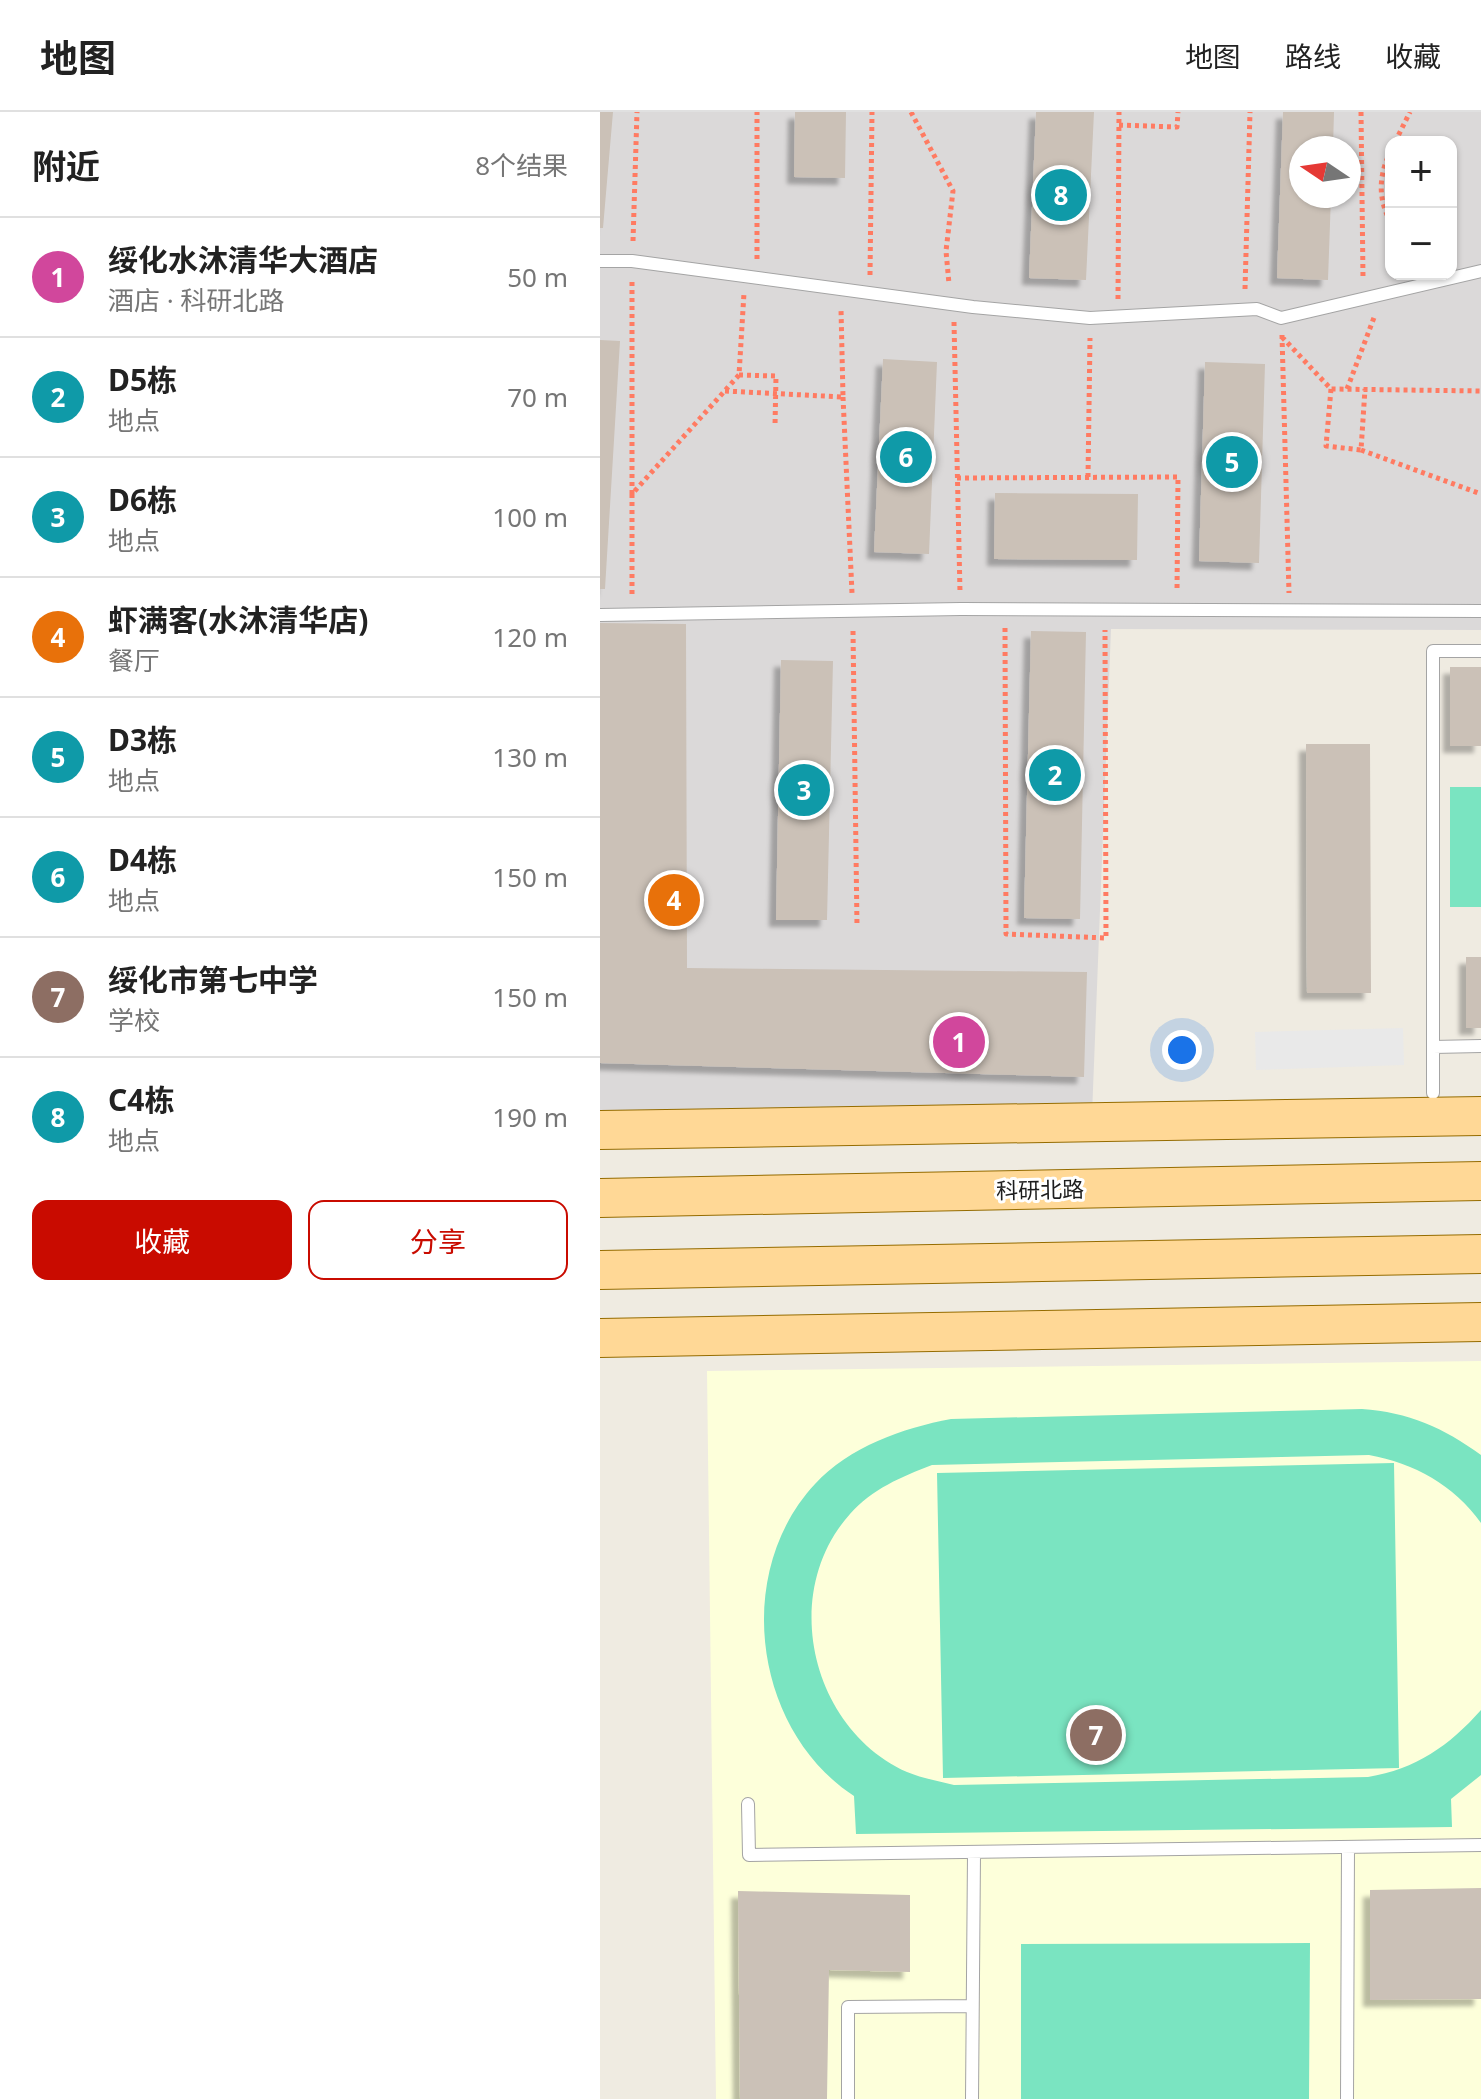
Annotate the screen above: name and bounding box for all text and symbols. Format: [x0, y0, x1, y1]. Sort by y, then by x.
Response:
text: 地图 [40, 31, 116, 83]
text: 地图 [1185, 37, 1241, 75]
text: 路线 [1285, 37, 1341, 75]
text: 收藏 [1385, 37, 1441, 75]
north arrow [1289, 136, 1361, 208]
map controls [1385, 136, 1457, 280]
button: + [1385, 136, 1457, 208]
text: 附近 [32, 143, 100, 189]
text: 8个结果 [475, 147, 568, 183]
pin: 8 [1035, 165, 1087, 225]
button: − [1385, 208, 1457, 280]
text: 绥化水沐清华大酒店 [108, 239, 378, 280]
text: 1 [51, 259, 65, 295]
text: 50 m [507, 259, 568, 295]
text: 酒店 · 科研北路 [108, 282, 285, 318]
text: D5栋 [108, 359, 177, 400]
text: 2 [51, 379, 65, 415]
text: 70 m [507, 379, 568, 415]
text: 地点 [108, 402, 160, 438]
pin: 6 [880, 427, 932, 487]
pin: 5 [1206, 432, 1258, 492]
text: D6栋 [108, 479, 177, 520]
text: 3 [51, 499, 65, 535]
text: 100 m [492, 499, 568, 535]
text: 地点 [108, 522, 160, 558]
text: 虾满客(水沐清华店) [108, 599, 368, 640]
text: 4 [51, 619, 65, 655]
text: 120 m [492, 619, 568, 655]
text: 餐厅 [108, 642, 160, 678]
text: D3栋 [108, 719, 177, 760]
text: 5 [51, 739, 65, 775]
text: 130 m [492, 739, 568, 775]
pin: 2 [1029, 745, 1081, 805]
pin: 3 [778, 760, 830, 820]
text: 地点 [108, 762, 160, 798]
text: D4栋 [108, 839, 177, 880]
text: 6 [51, 859, 65, 895]
text: 150 m [492, 859, 568, 895]
pin: 4 [648, 870, 700, 930]
text: 地点 [108, 882, 160, 918]
text: 绥化市第七中学 [108, 959, 318, 1000]
text: 7 [51, 979, 65, 1015]
text: 150 m [492, 979, 568, 1015]
text: 学校 [108, 1002, 160, 1038]
pin: 1 [933, 1012, 985, 1072]
your location [1162, 1030, 1202, 1070]
text: C4栋 [108, 1079, 174, 1120]
text: 8 [51, 1099, 65, 1135]
text: 190 m [492, 1099, 568, 1135]
text: 地点 [108, 1122, 160, 1158]
street label: 科研北路 [996, 1173, 1084, 1205]
button: 收藏 [32, 1200, 292, 1280]
button: 分享 [308, 1200, 568, 1280]
pin: 7 [1070, 1705, 1122, 1765]

